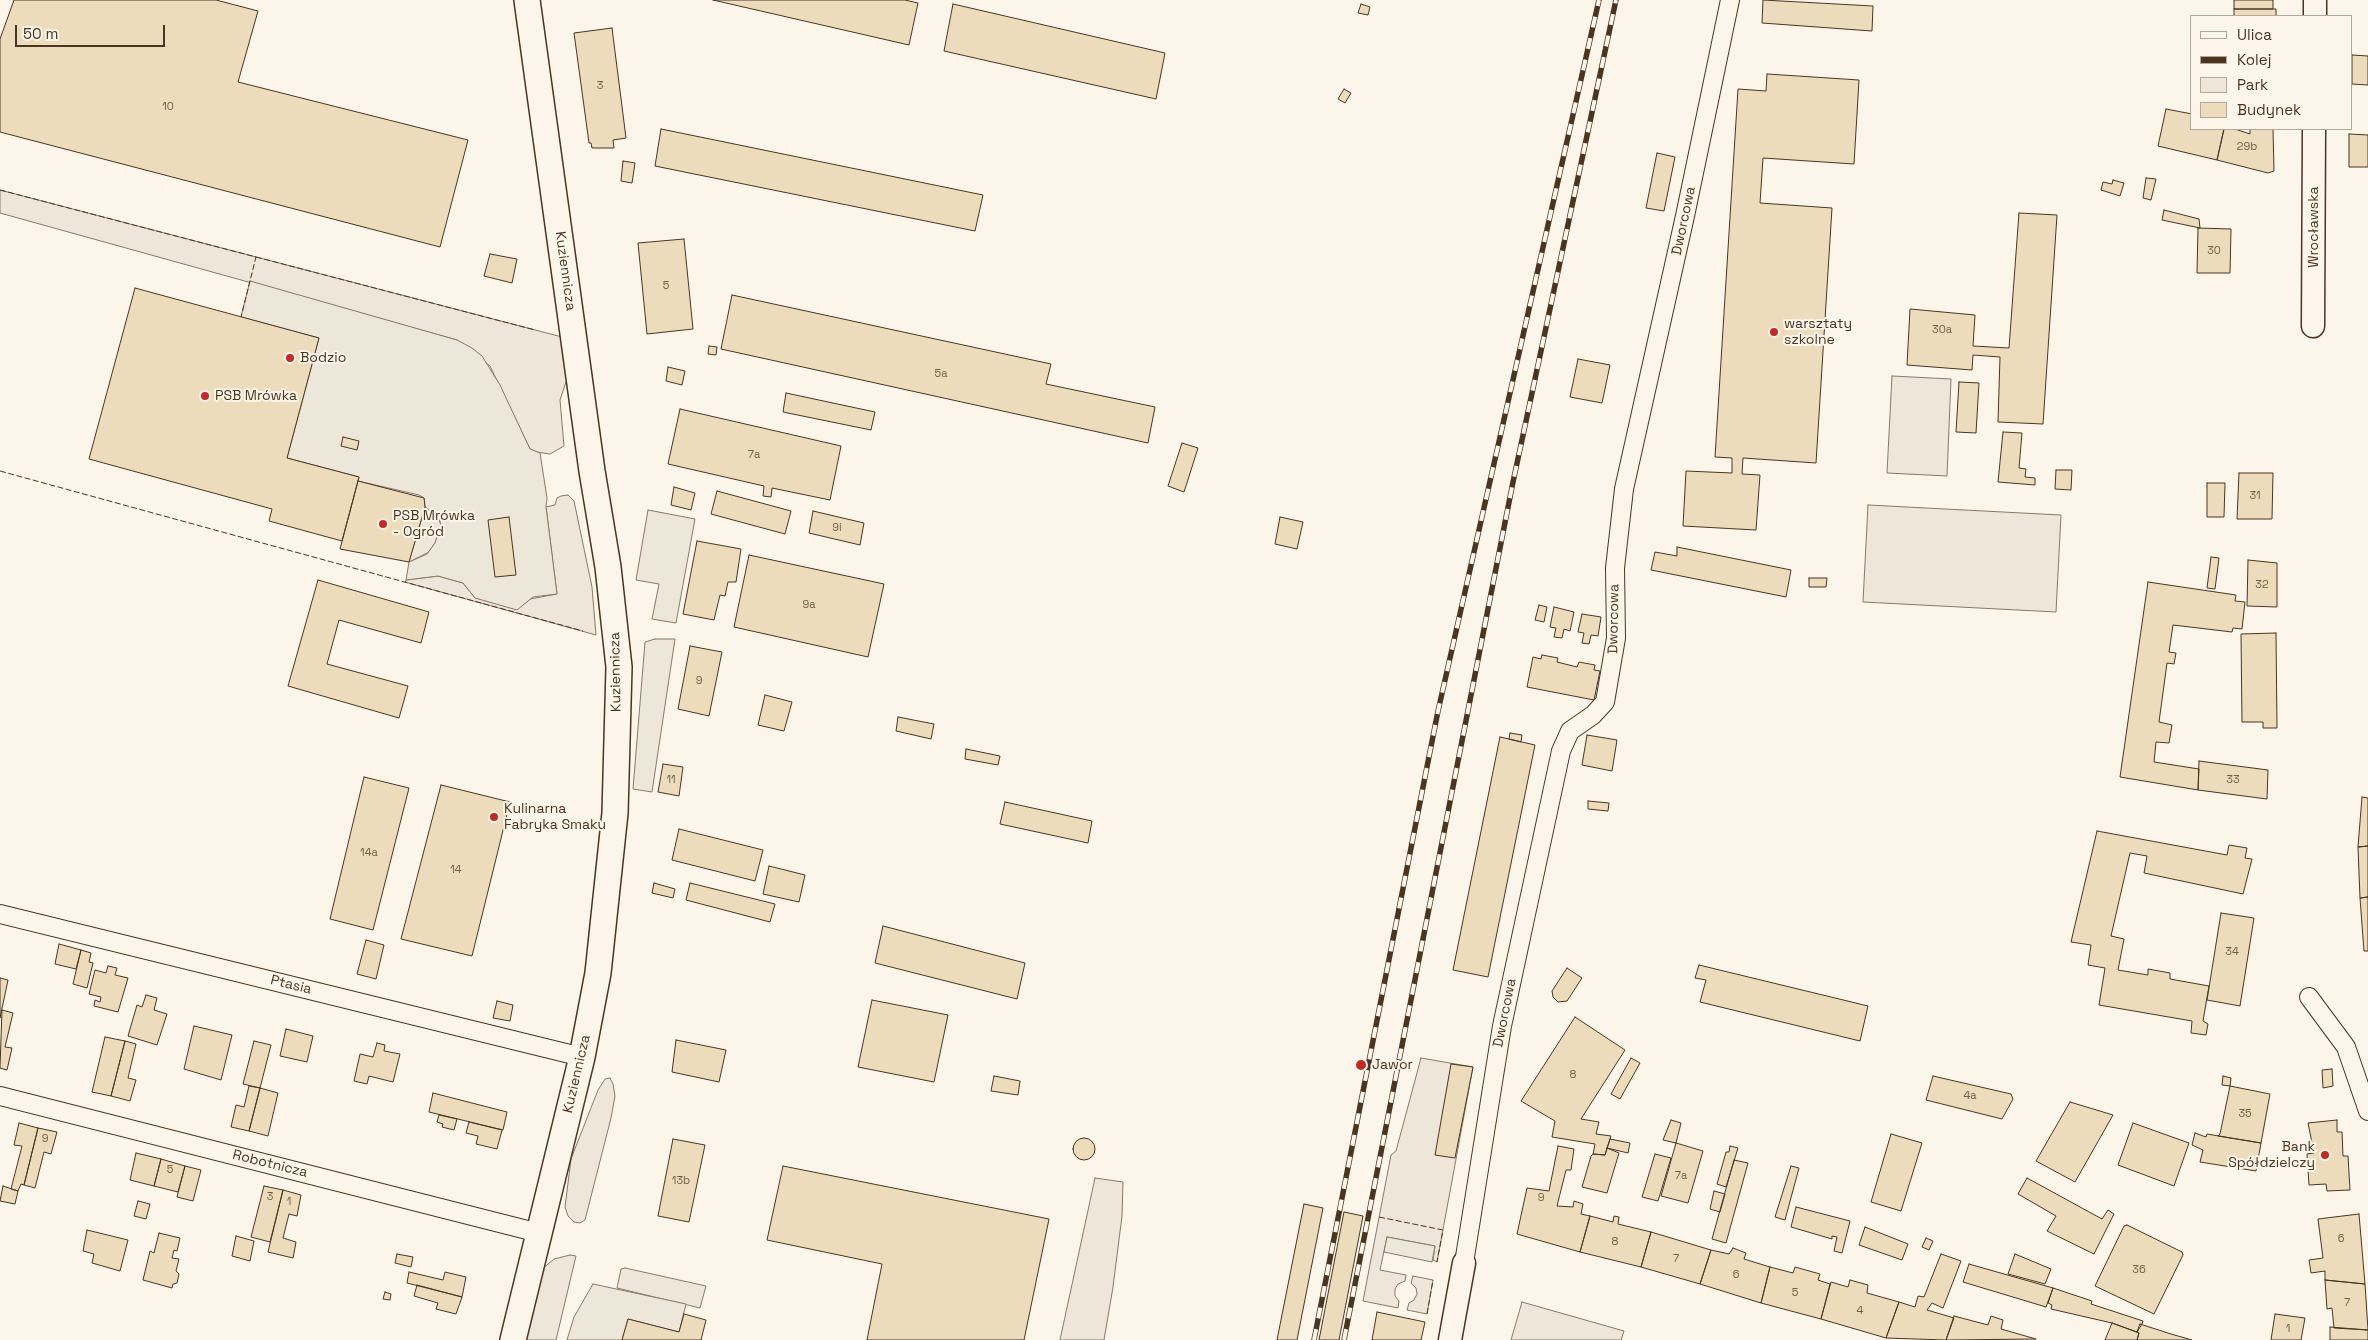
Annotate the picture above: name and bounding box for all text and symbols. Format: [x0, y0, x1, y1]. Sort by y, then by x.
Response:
scale bar [18, 15, 168, 47]
legend [2190, 15, 2353, 130]
text: 50 m [23, 24, 58, 43]
text: Ulica [2237, 25, 2272, 44]
text: Kolej [2237, 50, 2271, 69]
text: Park [2237, 75, 2268, 94]
house number: 3 [597, 79, 603, 93]
house number: 10 [162, 100, 174, 114]
text: Budynek [2237, 100, 2301, 119]
house number: 29b [2237, 140, 2257, 154]
street label: Dworcowa [1668, 185, 1700, 257]
street label: Wrocławska [2306, 186, 2322, 268]
street label: Kuziennicza [551, 230, 579, 312]
house number: 30 [2207, 244, 2221, 258]
house number: 5 [663, 279, 669, 293]
place label: warsztaty szkolne [1784, 316, 1852, 348]
house number: 30a [1932, 323, 1952, 337]
marker: warsztaty szkolne [1768, 326, 1780, 338]
place label: Bodzio [300, 350, 346, 366]
marker: Bodzio [284, 352, 296, 364]
house number: 5a [935, 367, 947, 381]
place label: PSB Mrówka [215, 388, 297, 404]
marker: PSB Mrówka [199, 390, 211, 402]
house number: 7a [748, 448, 760, 462]
house number: 31 [2249, 489, 2261, 503]
place label: PSB Mrówka - Ogród [393, 508, 475, 540]
marker: PSB Mrówka - Ogród [377, 518, 389, 530]
house number: 9i [832, 521, 842, 535]
house number: 32 [2255, 578, 2269, 592]
street label: Dworcowa [1605, 584, 1623, 654]
house number: 9a [802, 598, 816, 612]
street label: Kuziennicza [607, 632, 625, 712]
house number: 9 [696, 674, 702, 688]
house number: 11 [666, 773, 676, 787]
house number: 33 [2226, 773, 2240, 787]
place label: Kulinarna Fabryka Smaku [504, 801, 606, 834]
marker: Kulinarna Fabryka Smaku [488, 811, 500, 823]
house number: 14a [360, 846, 378, 860]
house number: 14 [450, 863, 462, 877]
house number: 34 [2225, 945, 2239, 959]
street label: Ptasia [269, 972, 313, 998]
street label: Dworcowa [1490, 977, 1520, 1049]
street label: Kuziennicza [560, 1033, 594, 1115]
place label: Jawor [1372, 1057, 1413, 1073]
marker: Jawor [1354, 1058, 1368, 1072]
house number: 8 [1570, 1068, 1576, 1082]
house number: 4a [1963, 1089, 1977, 1103]
house number: 35 [2238, 1107, 2252, 1121]
house number: 9 [42, 1132, 48, 1146]
place label: Bank Spółdzielczy [2228, 1139, 2315, 1172]
street label: Robotnicza [231, 1147, 309, 1181]
marker: Bank Spółdzielczy [2319, 1149, 2331, 1161]
house number: 5 [167, 1163, 173, 1177]
house number: 7a [1675, 1169, 1687, 1183]
house number: 13b [672, 1174, 690, 1188]
house number: 3 [267, 1190, 273, 1204]
house number: 9 [1538, 1191, 1544, 1205]
house number: 1 [287, 1195, 291, 1209]
house number: 6 [2338, 1232, 2344, 1246]
house number: 8 [1612, 1235, 1618, 1249]
house number: 7 [1673, 1252, 1679, 1266]
house number: 36 [2132, 1263, 2146, 1277]
house number: 6 [1733, 1268, 1739, 1282]
house number: 5 [1792, 1286, 1798, 1300]
house number: 7 [2344, 1296, 2350, 1310]
house number: 4 [1857, 1304, 1863, 1318]
house number: 1 [2286, 1322, 2290, 1336]

